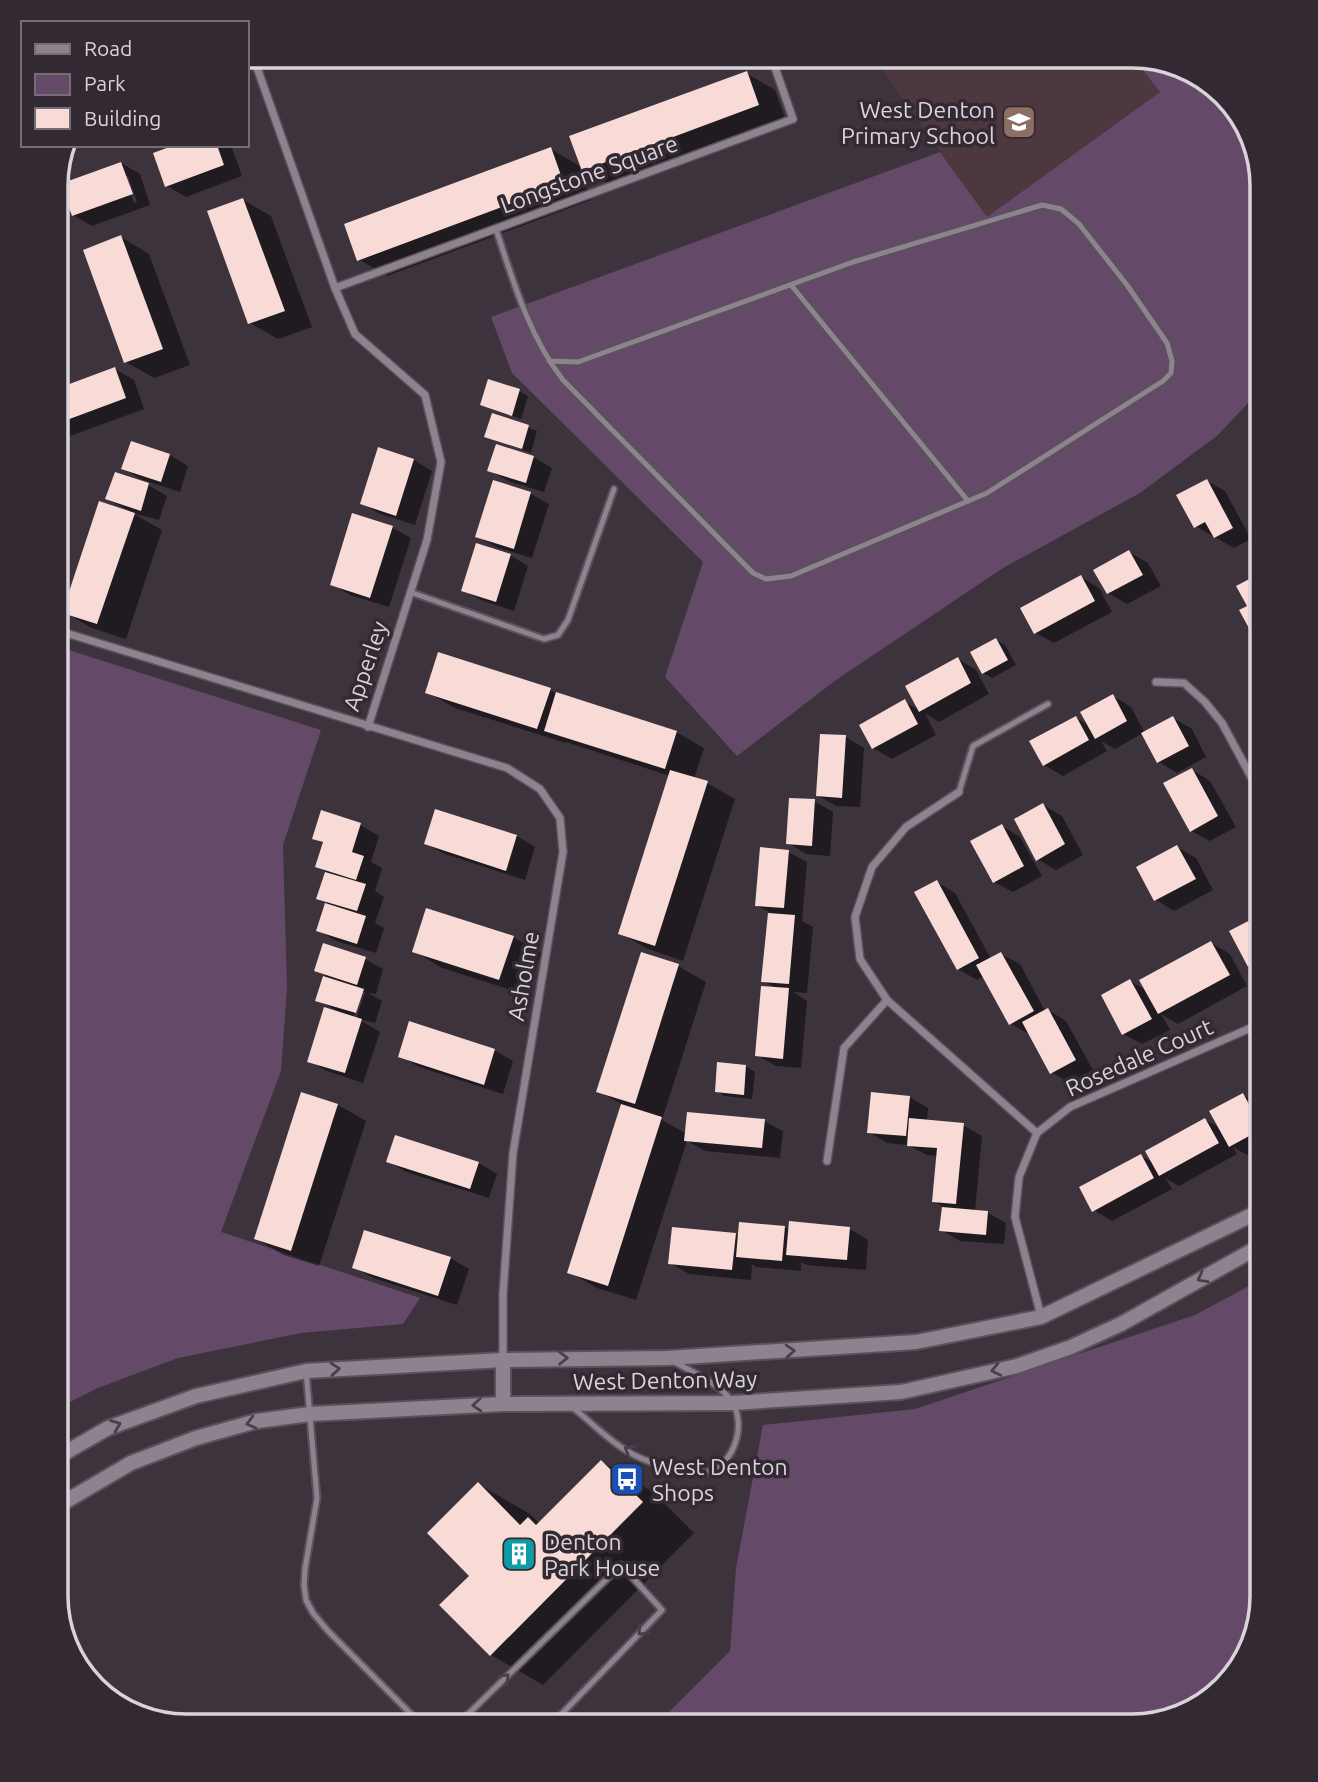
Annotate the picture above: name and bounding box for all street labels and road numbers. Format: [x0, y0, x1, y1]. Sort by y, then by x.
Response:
street label: Longstone Square [497, 130, 681, 218]
street label: Apperley [338, 618, 392, 714]
street label: Asholme [503, 929, 543, 1023]
street label: Rosedale Court [1062, 1013, 1216, 1101]
street label: West Denton Way [573, 1366, 757, 1394]

